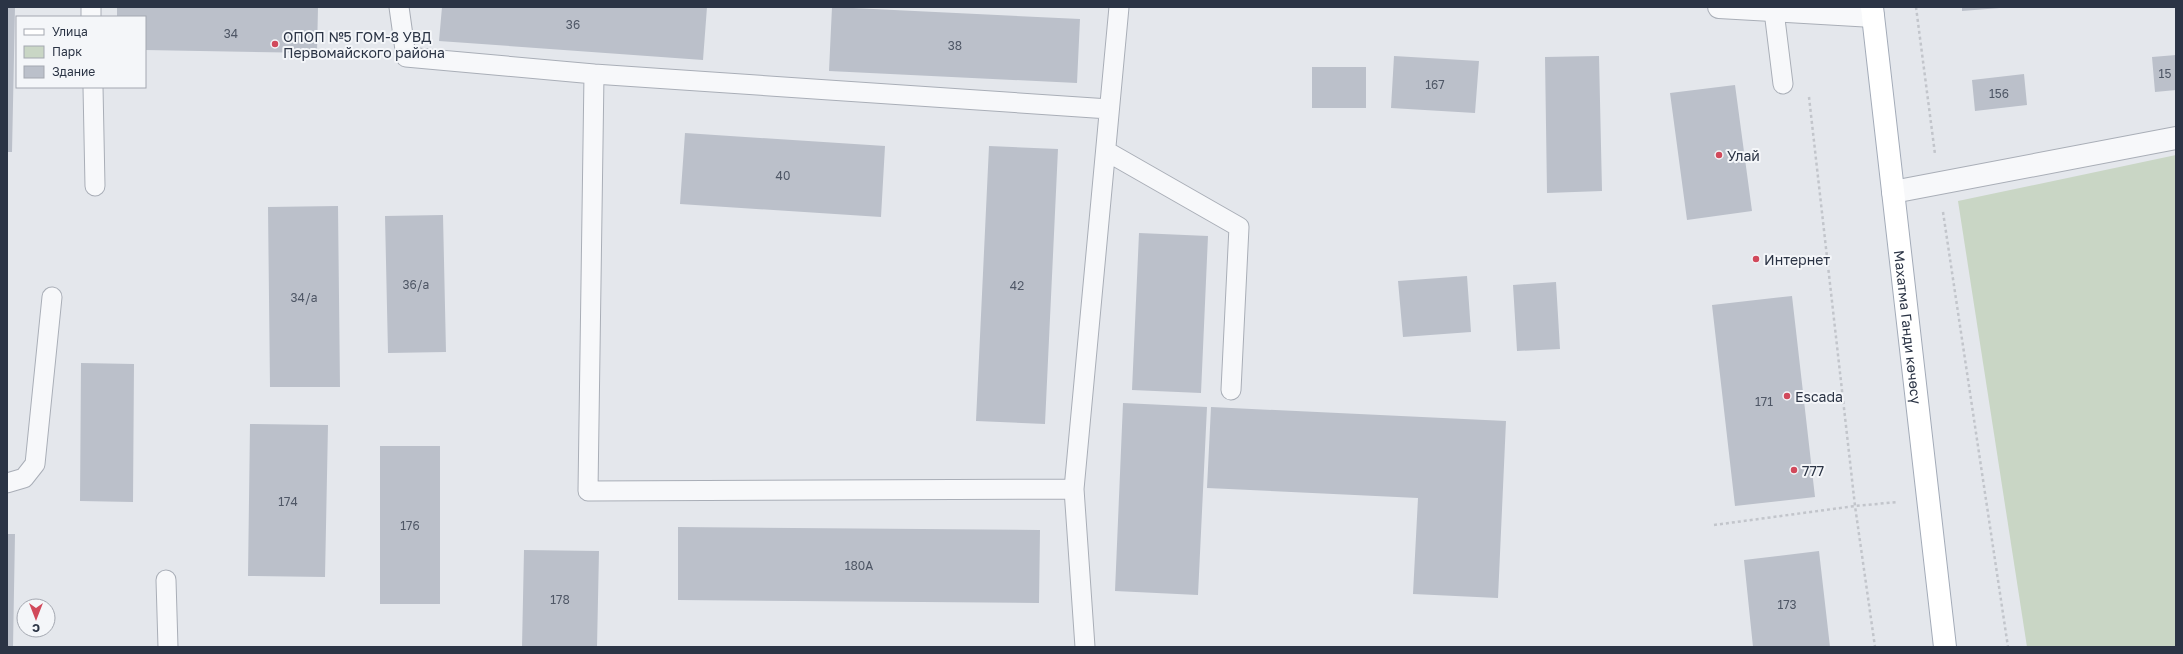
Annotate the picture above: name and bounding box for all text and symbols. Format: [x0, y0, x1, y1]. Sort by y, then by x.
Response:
legend [16, 16, 146, 88]
house number: 36 [566, 17, 580, 32]
text: Улица [52, 24, 88, 39]
house number: 34 [224, 26, 238, 41]
place label: ОПОП №5 ГОМ-8 УВД Первомайского района [283, 28, 445, 61]
house number: 38 [948, 38, 962, 53]
marker: ОПОП №5 ГОМ-8 УВД Первомайского района [270, 39, 280, 49]
text: Парк [52, 44, 82, 59]
text: Здание [52, 64, 95, 79]
house number: 15 [2159, 66, 2171, 81]
house number: 167 [1425, 77, 1445, 92]
house number: 156 [1989, 86, 2009, 101]
place label: Улай [1727, 147, 1760, 164]
marker: Улай [1714, 150, 1724, 160]
house number: 40 [776, 168, 790, 183]
street label: Махатма Ганди көчөсү [1891, 249, 1926, 405]
place label: Интернет [1764, 251, 1830, 268]
marker: Интернет [1751, 254, 1761, 264]
house number: 36/a [403, 277, 429, 292]
house number: 42 [1010, 278, 1024, 293]
house number: 34/a [291, 290, 317, 305]
place label: Escada [1795, 388, 1843, 405]
marker: Escada [1782, 391, 1792, 401]
house number: 171 [1755, 394, 1773, 409]
place label: 777 [1802, 462, 1824, 479]
marker: 777 [1789, 465, 1799, 475]
house number: 174 [278, 494, 298, 509]
house number: 176 [400, 518, 420, 533]
house number: 180А [845, 558, 873, 573]
house number: 178 [550, 592, 570, 607]
house number: 173 [1777, 597, 1797, 612]
north arrow [16, 598, 56, 638]
text: С [32, 622, 40, 635]

